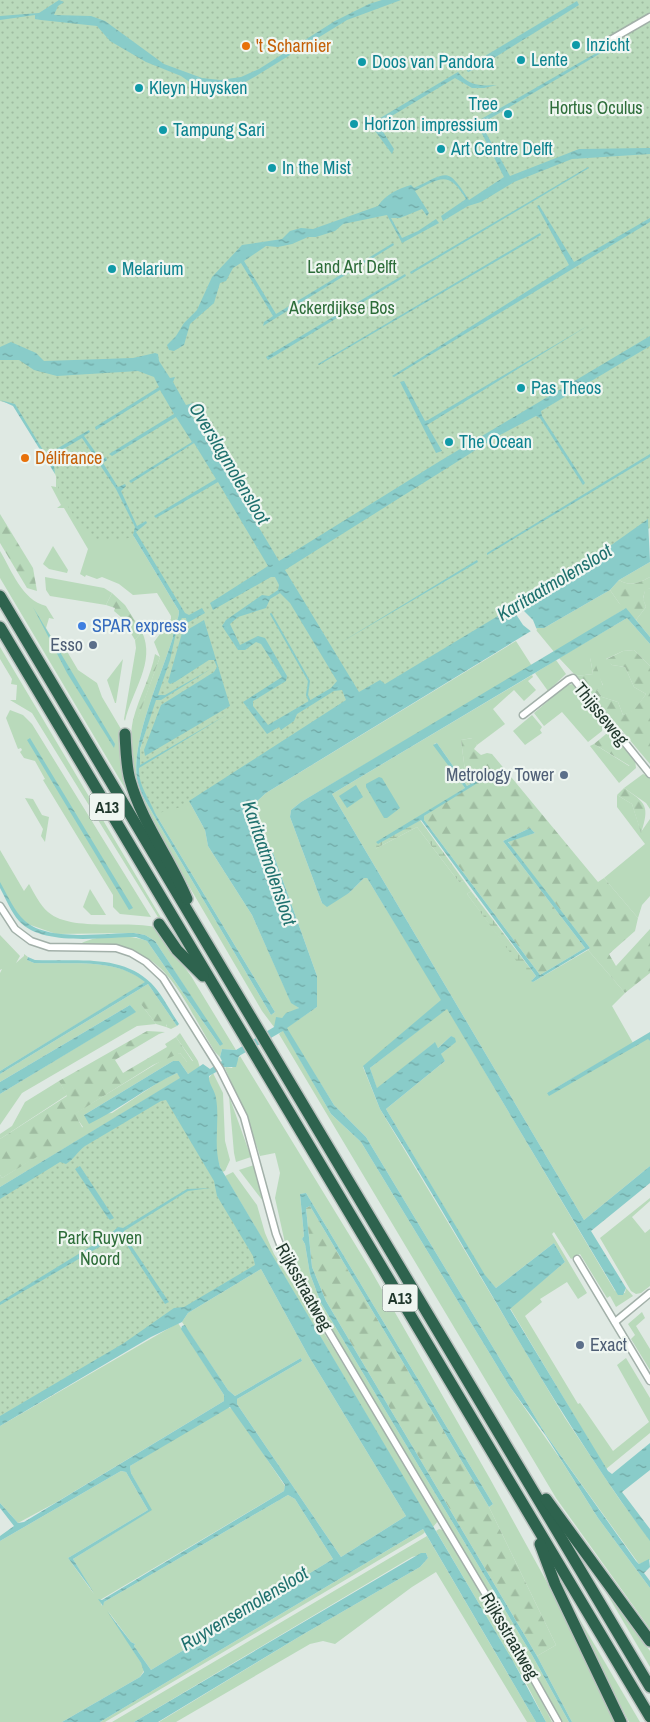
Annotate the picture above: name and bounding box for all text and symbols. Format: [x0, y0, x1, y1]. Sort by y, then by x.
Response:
place label: Inzicht [586, 32, 630, 57]
place label: 't Scharnier [256, 33, 331, 58]
marker: Inzicht [570, 39, 582, 51]
marker: 't Scharnier [240, 40, 252, 52]
place label: Lente [531, 47, 568, 72]
place label: Doos van Pandora [372, 49, 494, 74]
marker: Lente [515, 54, 527, 66]
marker: Doos van Pandora [356, 56, 368, 68]
place label: Kleyn Huysken [149, 75, 247, 100]
marker: Kleyn Huysken [133, 82, 145, 94]
place label: Tree impressium [421, 91, 498, 137]
park label: Hortus Oculus [549, 95, 643, 120]
marker: Tree impressium [502, 108, 514, 120]
place label: Horizon [364, 111, 416, 136]
place label: Tampung Sari [173, 117, 265, 142]
marker: Horizon [348, 118, 360, 130]
marker: Tampung Sari [157, 124, 169, 136]
place label: Art Centre Delft [450, 136, 553, 161]
marker: Art Centre Delft [435, 143, 447, 155]
place label: In the Mist [282, 155, 351, 180]
marker: In the Mist [266, 162, 278, 174]
park label: Land Art Delft [307, 254, 397, 279]
place label: Melarium [122, 256, 184, 281]
marker: Melarium [106, 263, 118, 275]
park label: Ackerdijkse Bos [288, 295, 395, 320]
place label: Pas Theos [531, 375, 601, 400]
marker: Pas Theos [515, 382, 527, 394]
water label: Overslagmolensloot [183, 397, 277, 529]
place label: The Ocean [459, 429, 532, 454]
marker: The Ocean [443, 436, 455, 448]
place label: Délifrance [35, 445, 102, 470]
marker: Délifrance [19, 452, 31, 464]
water label: Karitaatmolensloot [492, 537, 617, 627]
place label: SPAR express [92, 613, 187, 638]
marker: SPAR express [76, 620, 88, 632]
place label: Esso [50, 632, 83, 657]
marker: Esso [87, 639, 99, 651]
street label: Thijsseweg [568, 677, 635, 751]
place label: Metrology Tower [446, 762, 554, 787]
marker: Metrology Tower [558, 769, 570, 781]
road number: A13 [90, 794, 124, 820]
water label: Karitaatmolensloot [237, 797, 304, 929]
park label: Park Ruyven Noord [58, 1225, 142, 1271]
street label: Rijksstraatweg [270, 1238, 339, 1336]
road number: A13 [382, 1285, 418, 1312]
place label: Exact [590, 1332, 627, 1357]
marker: Exact [574, 1339, 586, 1351]
water label: Ruyvensemolensloot [175, 1559, 313, 1656]
street label: Rijksstraatweg [475, 1588, 546, 1685]

